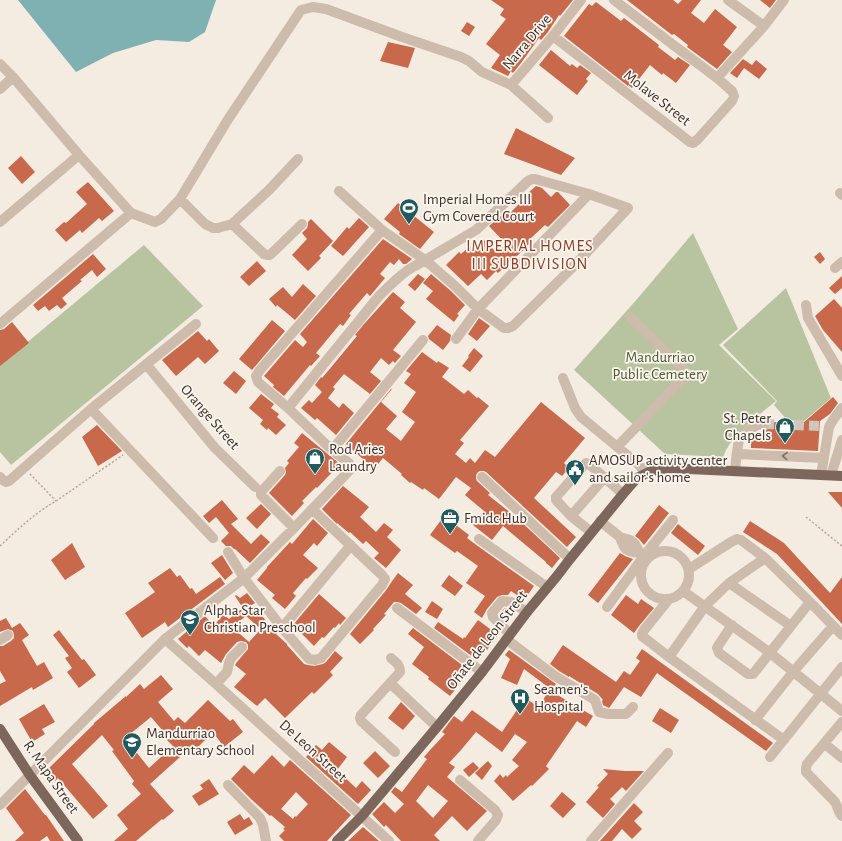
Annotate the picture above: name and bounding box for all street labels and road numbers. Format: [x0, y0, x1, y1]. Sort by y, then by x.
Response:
street label: Narra Drive [500, 12, 554, 72]
street label: Molave Street [621, 67, 693, 129]
street label: Orange Street [178, 382, 242, 453]
street label: Oñate de Leon Street [444, 588, 530, 692]
street label: De Leon Street [276, 717, 350, 785]
street label: R. Mapa Street [20, 738, 82, 816]

